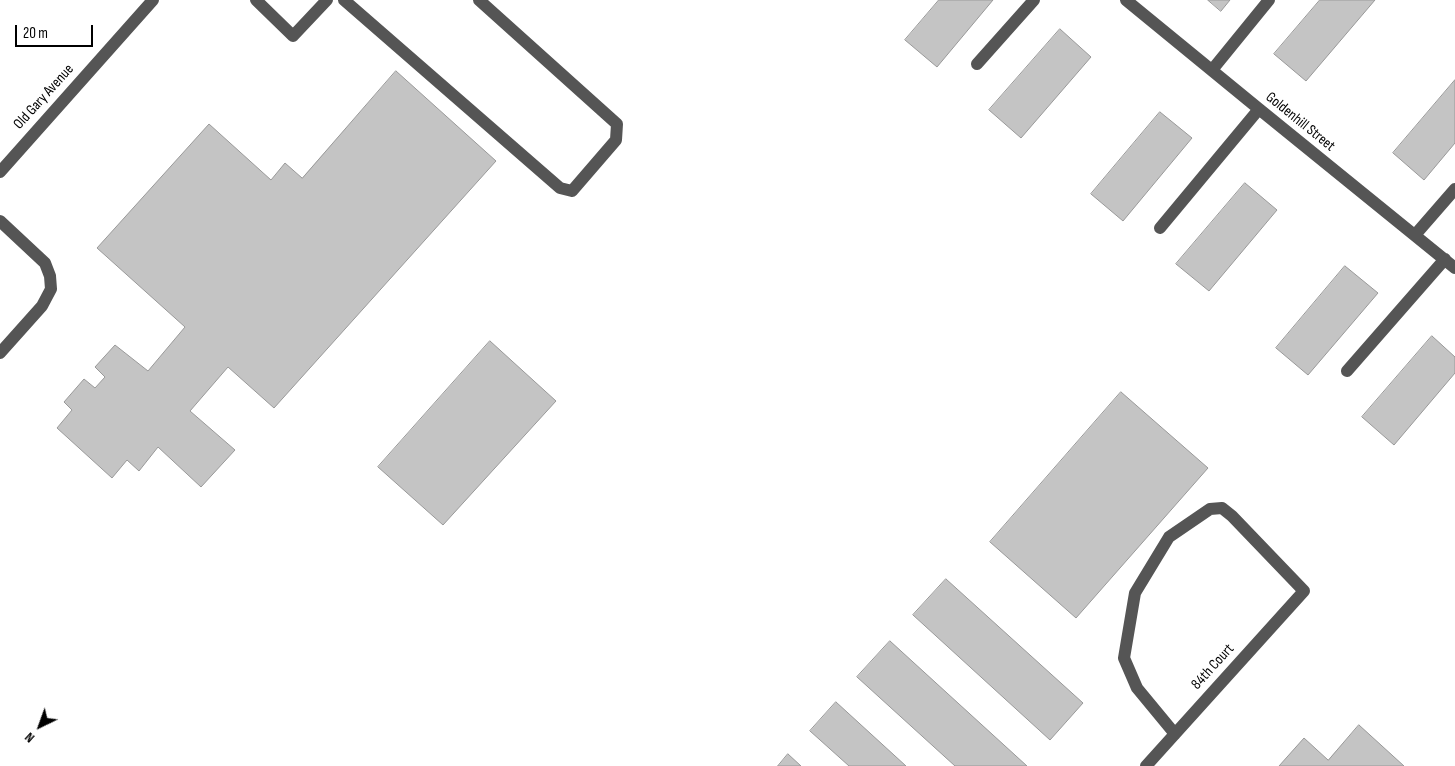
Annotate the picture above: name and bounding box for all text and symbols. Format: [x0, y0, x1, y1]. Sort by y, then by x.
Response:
scale bar [18, 15, 95, 47]
text: 20 m [23, 24, 48, 43]
street label: Old Gary Avenue [10, 61, 78, 133]
street label: Goldenhill Street [1262, 89, 1338, 155]
street label: 84th Court [1188, 640, 1238, 694]
north arrow [15, 701, 65, 751]
text: N [21, 729, 38, 746]

